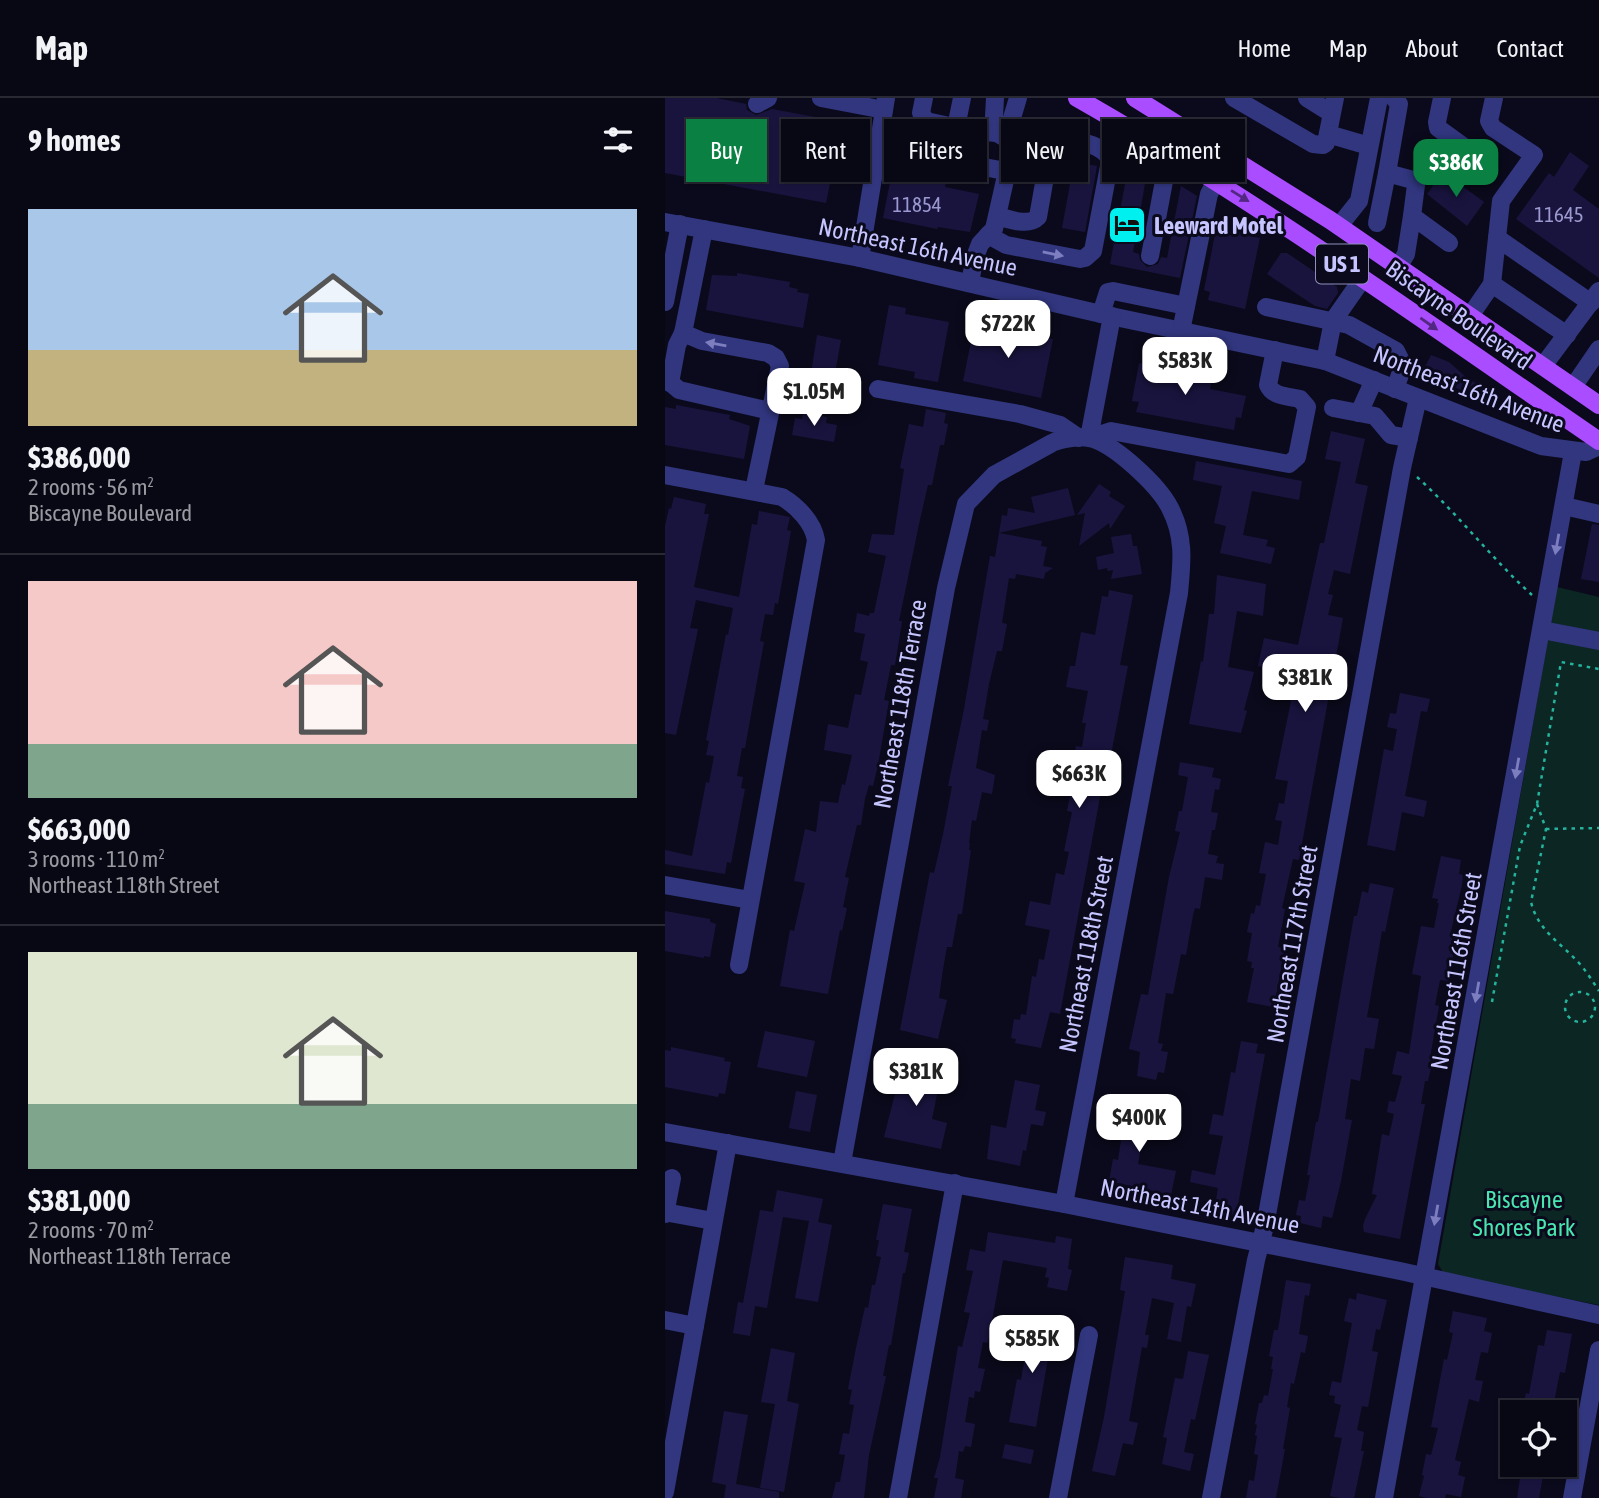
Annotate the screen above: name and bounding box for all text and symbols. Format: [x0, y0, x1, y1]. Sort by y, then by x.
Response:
text: Map [35, 29, 88, 67]
text: Home [1237, 35, 1291, 62]
text: Map [1329, 35, 1367, 62]
text: About [1405, 35, 1458, 62]
text: Contact [1496, 35, 1564, 62]
chip: Buy [686, 119, 767, 182]
chip: Rent [781, 119, 870, 182]
chip: Filters [884, 119, 987, 182]
chip: New [1001, 119, 1088, 182]
chip: Apartment [1102, 119, 1245, 182]
icon: filters [599, 121, 637, 159]
text: 9 homes [28, 123, 121, 157]
pin: $386K [1407, 140, 1505, 199]
text: $386K [1429, 149, 1483, 175]
one-way arrow [1230, 190, 1250, 203]
house number: 11854 [892, 192, 942, 216]
house number: 11645 [1534, 202, 1584, 226]
hotel icon: Leeward Motel [1106, 204, 1148, 246]
place label: Leeward Motel [1154, 212, 1284, 239]
street label: Northeast 16th Avenue [816, 213, 1020, 281]
road number: US 1 [1316, 244, 1368, 284]
one-way arrow [1042, 248, 1064, 259]
icon: home [270, 255, 396, 381]
street label: Biscayne Boulevard [1381, 255, 1537, 375]
pin: $722K [959, 300, 1057, 360]
text: $722K [981, 310, 1035, 336]
one-way arrow [1419, 317, 1439, 330]
one-way arrow [705, 338, 727, 349]
pin: $583K [1136, 338, 1234, 397]
street label: Northeast 16th Avenue [1370, 340, 1568, 438]
text: $583K [1158, 347, 1212, 373]
pin: $1.05M [757, 368, 871, 428]
text: $1.05M [783, 378, 845, 404]
text: $386,000 [28, 440, 131, 474]
text: 2 rooms · 56 m² [28, 474, 154, 500]
text: Biscayne Boulevard [28, 500, 192, 526]
one-way arrow [1551, 533, 1562, 555]
street label: Northeast 118th Terrace [868, 597, 932, 811]
icon: home [270, 627, 396, 753]
pin: $381K [1256, 654, 1354, 714]
text: $381K [1278, 664, 1332, 690]
pin: $663K [1030, 750, 1128, 810]
one-way arrow [1511, 757, 1522, 779]
text: $663K [1052, 760, 1106, 786]
text: $663,000 [28, 812, 131, 846]
street label: Northeast 117th Street [1261, 843, 1323, 1045]
text: 3 rooms · 110 m² [28, 846, 165, 872]
street label: Northeast 118th Street [1054, 853, 1118, 1055]
street label: Northeast 116th Street [1425, 870, 1487, 1072]
text: Northeast 118th Street [28, 872, 220, 898]
one-way arrow [1471, 981, 1482, 1003]
icon: home [270, 998, 396, 1124]
pin: $381K [867, 1048, 965, 1108]
text: $381K [889, 1058, 943, 1084]
pin: $400K [1090, 1094, 1188, 1154]
text: $400K [1112, 1104, 1166, 1130]
street label: Northeast 14th Avenue [1098, 1173, 1302, 1239]
text: $381,000 [28, 1183, 131, 1217]
park label: Biscayne Shores Park [1473, 1186, 1576, 1241]
one-way arrow [1431, 1204, 1442, 1226]
text: 2 rooms · 70 m² [28, 1217, 154, 1243]
text: Northeast 118th Terrace [28, 1243, 231, 1269]
pin: $585K [983, 1316, 1081, 1375]
text: $585K [1005, 1325, 1059, 1351]
map controls [1500, 1400, 1577, 1477]
button: locate [1500, 1400, 1577, 1477]

